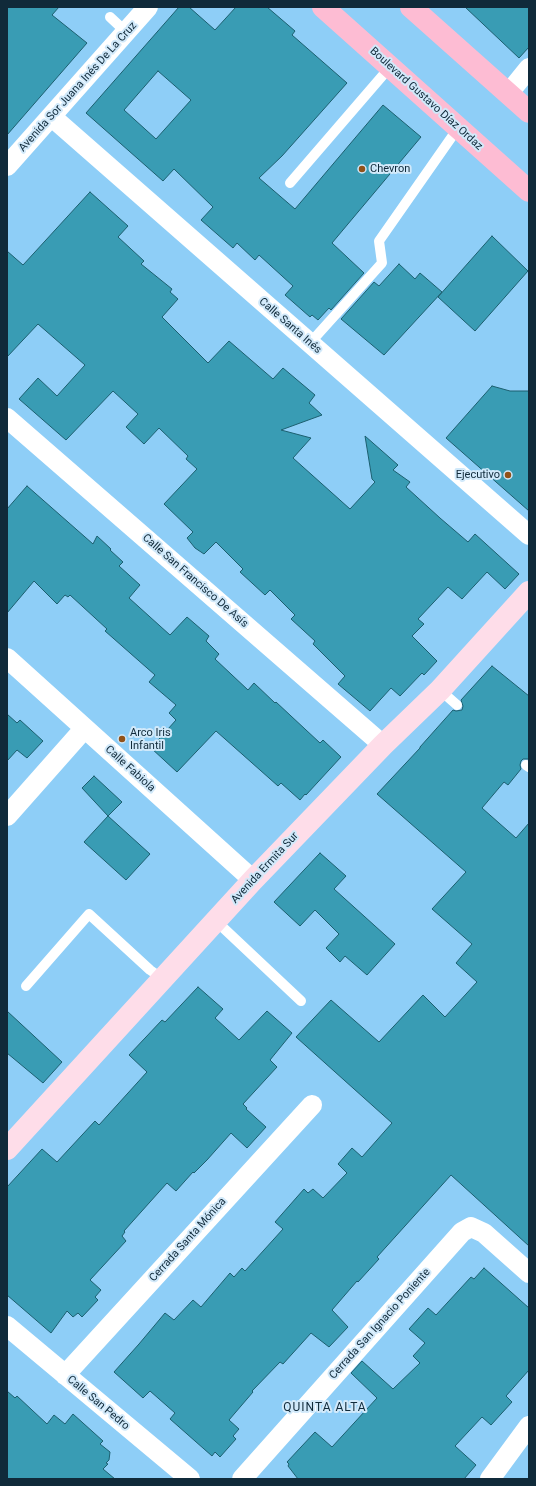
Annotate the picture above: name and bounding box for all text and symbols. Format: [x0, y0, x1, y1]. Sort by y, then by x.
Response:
street label: Avenida Sor Juana Inés De La Cruz [16, 19, 140, 155]
street label: Boulevard Gustavo Díaz Ordaz [367, 45, 485, 153]
place label: Chevron [370, 162, 410, 176]
marker: Chevron [357, 164, 367, 174]
street label: Calle Santa Inés [256, 295, 324, 357]
place label: Ejecutivo [456, 468, 500, 482]
marker: Ejecutivo [503, 470, 513, 480]
street label: Calle San Francisco De Asís [139, 531, 251, 631]
place label: Arco Iris Infantil [130, 726, 171, 752]
marker: Arco Iris Infantil [117, 734, 127, 744]
street label: Calle Fabiola [102, 743, 158, 795]
street label: Avenida Ermita Sur [229, 830, 301, 906]
street label: Cerrada Santa Mónica [147, 1195, 229, 1285]
street label: Cerrada San Ignacio Poniente [327, 1266, 433, 1382]
street label: Calle San Pedro [64, 1373, 132, 1433]
district label: QUINTA ALTA [283, 1401, 367, 1415]

